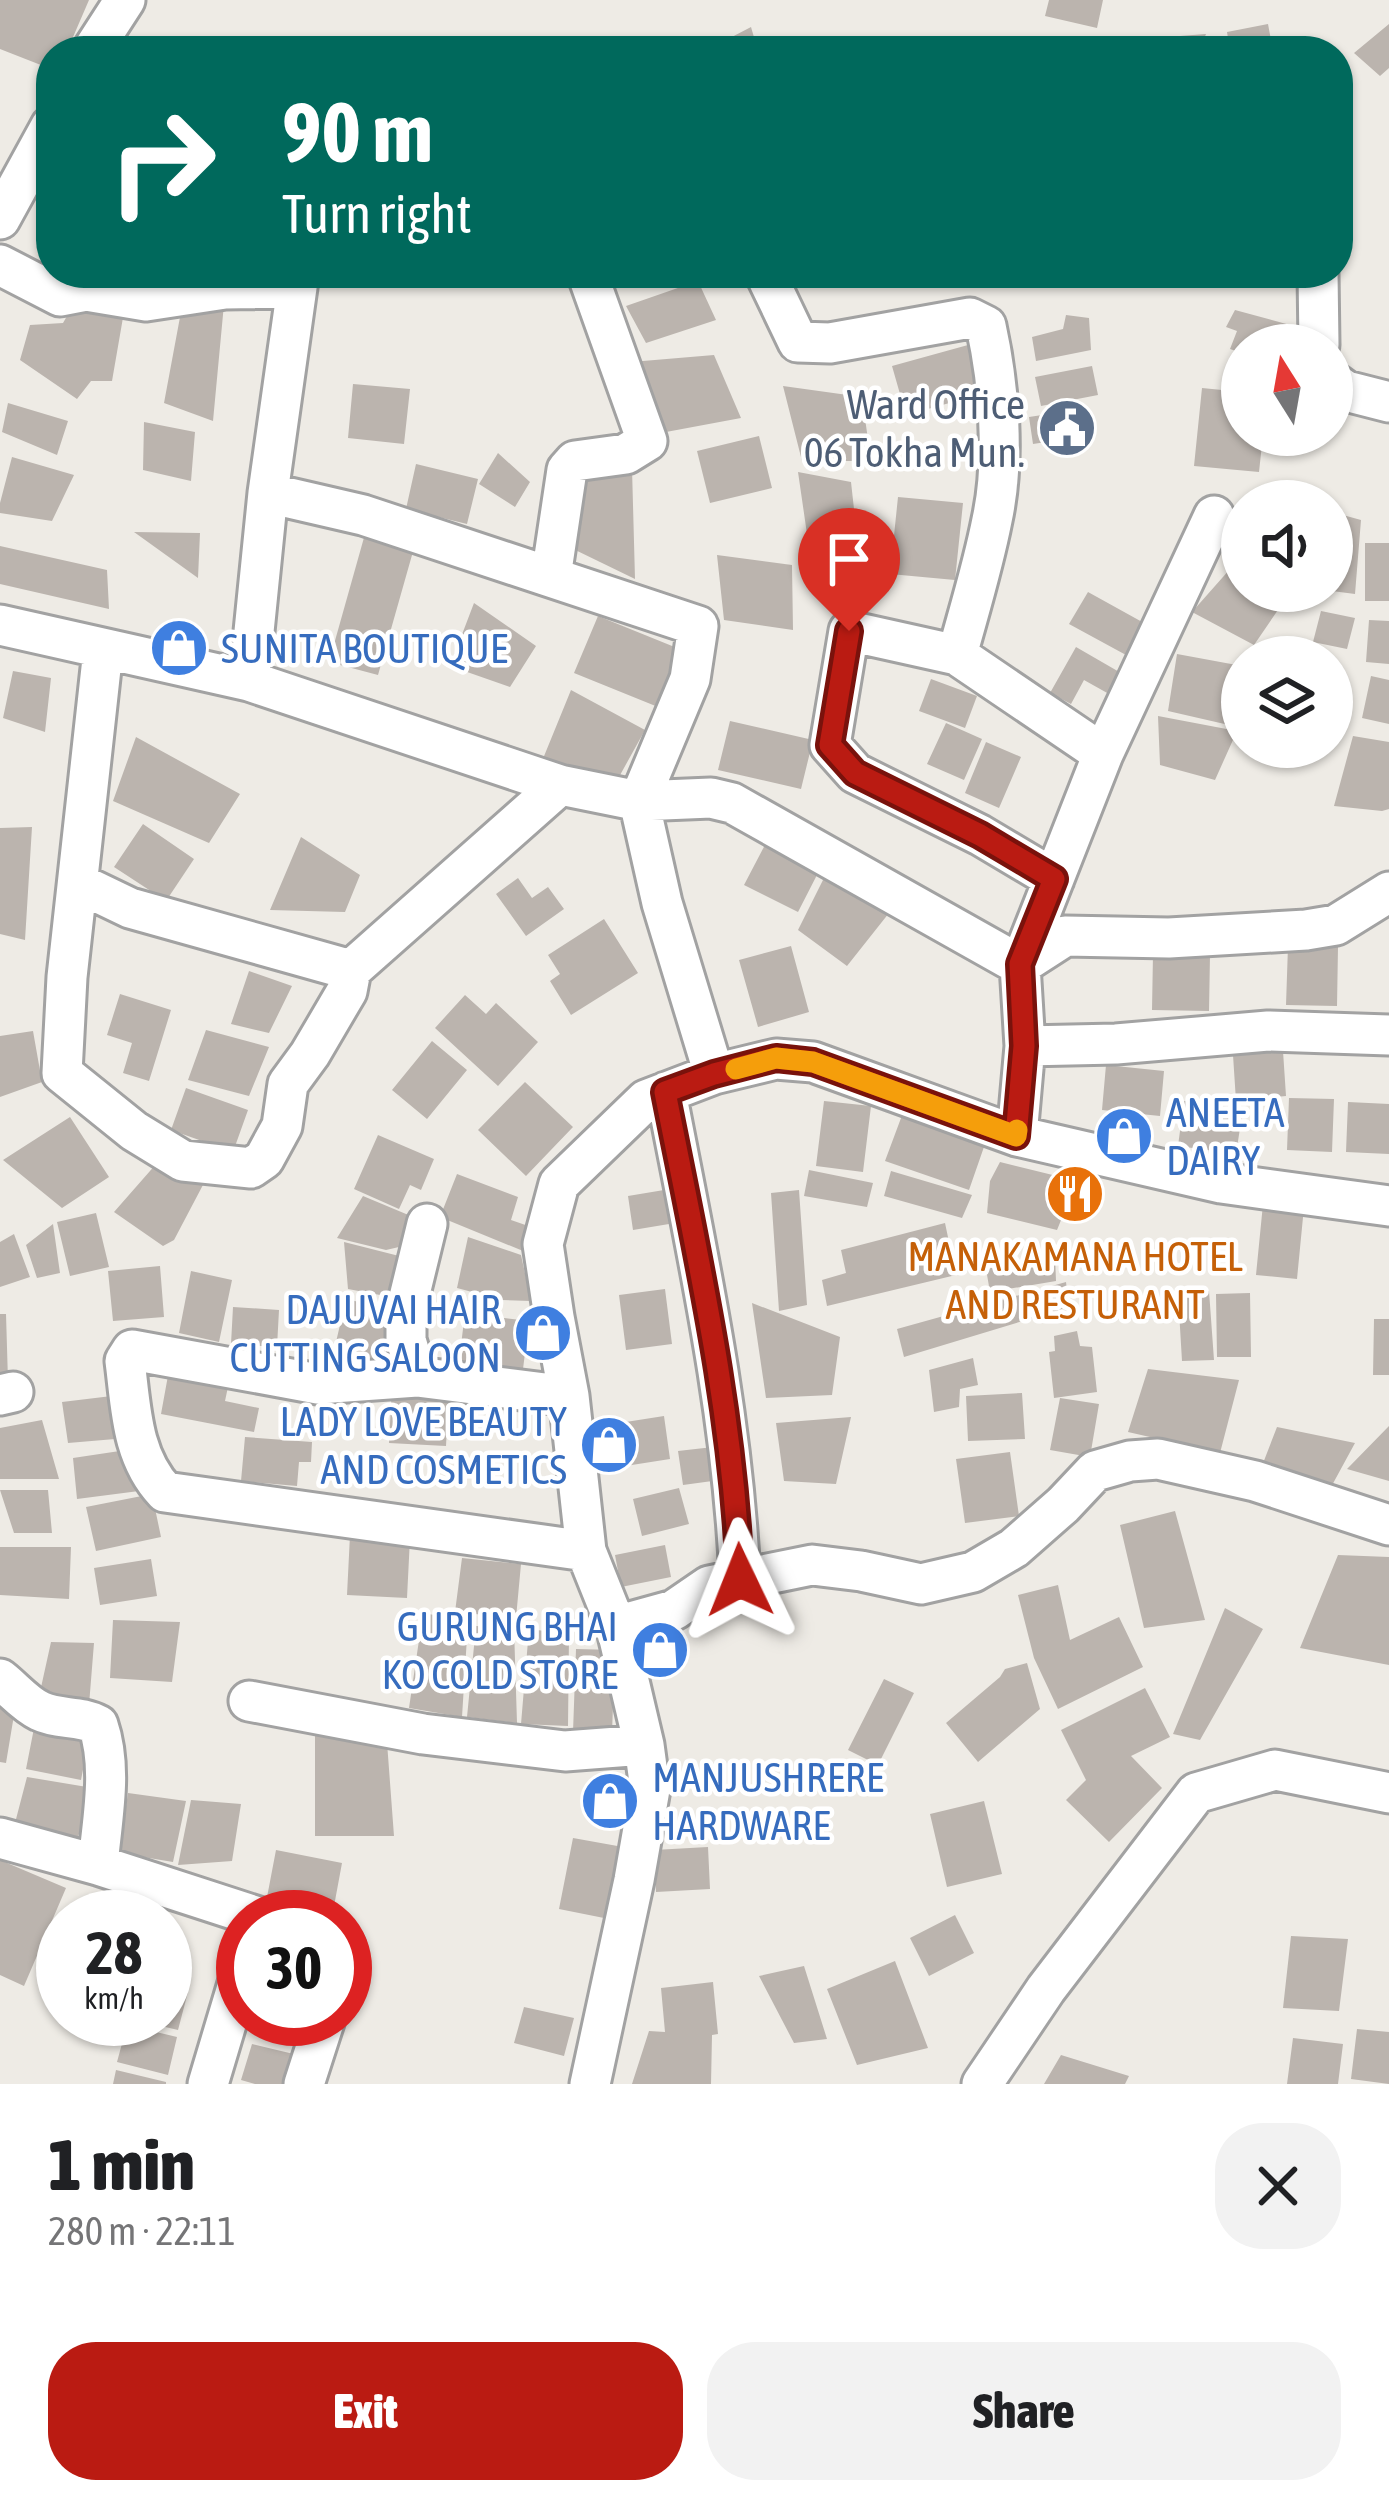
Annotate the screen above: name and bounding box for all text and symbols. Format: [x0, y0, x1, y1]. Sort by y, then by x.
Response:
icon: right [84, 84, 240, 240]
text: 90 m [282, 84, 433, 180]
text: Turn right [282, 183, 472, 244]
north arrow [1221, 324, 1353, 456]
map controls [1221, 324, 1353, 768]
place label: Ward Office 06 Tokha Mun. [804, 380, 1025, 476]
public building icon: Ward Office 06 Tokha Mun. [1036, 397, 1098, 459]
button: sound [1221, 480, 1353, 612]
pin [798, 508, 900, 631]
icon: arrive [816, 526, 882, 592]
shop icon: SUNITA BOUTIQUE [148, 617, 210, 679]
place label: SUNITA BOUTIQUE [221, 624, 508, 672]
button: layers [1221, 636, 1353, 768]
place label: ANEETA DAIRY [1166, 1088, 1285, 1184]
shop icon: ANEETA DAIRY [1093, 1105, 1155, 1167]
restaurant icon: MANAKAMANA HOTEL AND RESTURANT [1044, 1163, 1106, 1225]
place label: MANAKAMANA HOTEL AND RESTURANT [907, 1232, 1243, 1328]
place label: DAJUVAI HAIR CUTTING SALOON [229, 1285, 501, 1381]
shop icon: DAJUVAI HAIR CUTTING SALOON [512, 1302, 574, 1364]
place label: LADY LOVE BEAUTY AND COSMETICS [279, 1397, 567, 1493]
shop icon: LADY LOVE BEAUTY AND COSMETICS [578, 1414, 640, 1476]
position arrow [677, 1517, 803, 1643]
place label: GURUNG BHAI KO COLD STORE [382, 1602, 618, 1698]
shop icon: GURUNG BHAI KO COLD STORE [629, 1619, 691, 1681]
place label: MANJUSHRERE HARDWARE [652, 1753, 884, 1849]
shop icon: MANJUSHRERE HARDWARE [579, 1770, 641, 1832]
speed limit sign: 30 [216, 1890, 372, 2046]
text: 28 [86, 1918, 142, 1987]
text: km/h [84, 1981, 144, 2015]
text: 1 min [48, 2123, 195, 2205]
button: close [1215, 2123, 1341, 2249]
text: 280 m · 22:11 [48, 2209, 236, 2253]
button: Exit [48, 2342, 683, 2480]
button: Share [707, 2342, 1341, 2480]

